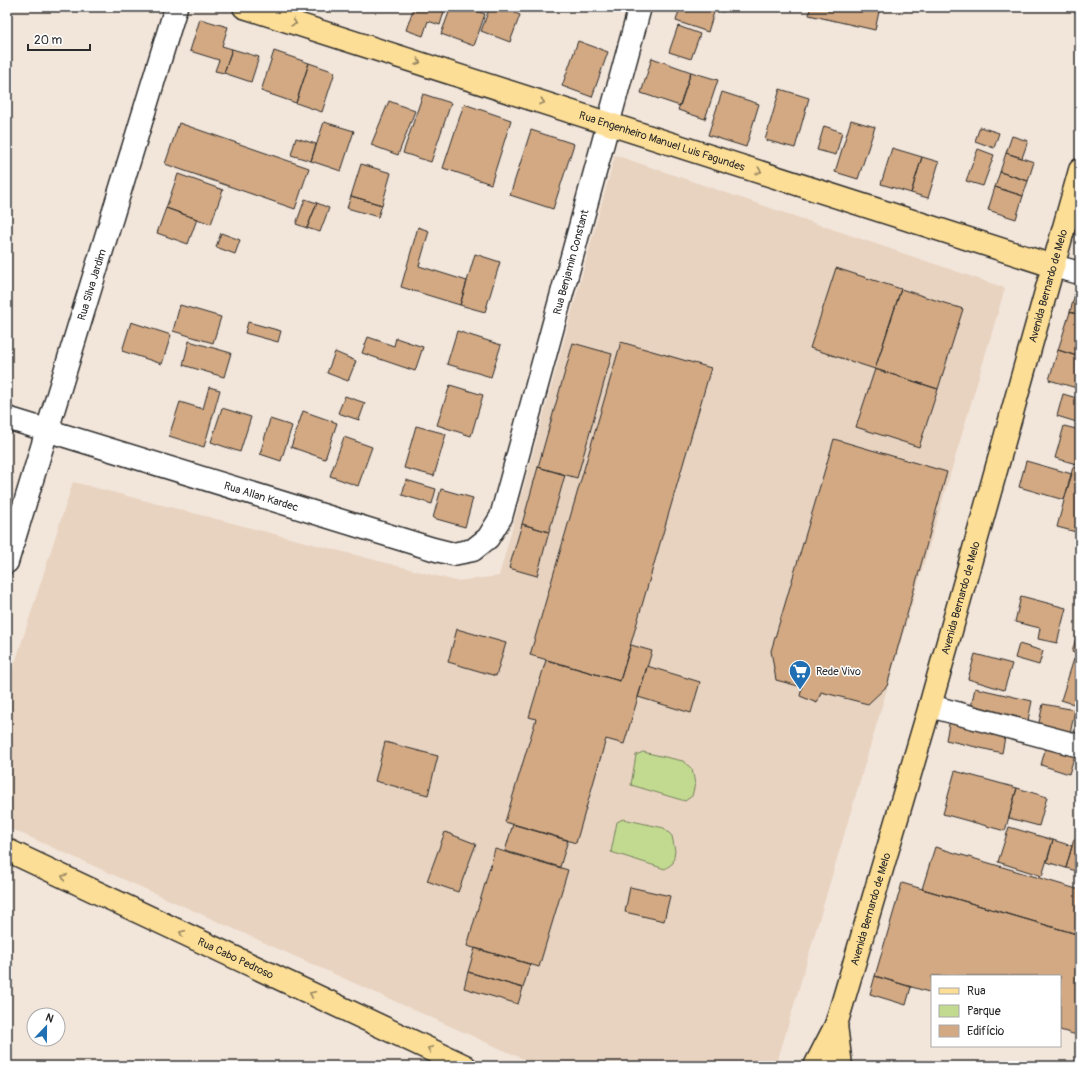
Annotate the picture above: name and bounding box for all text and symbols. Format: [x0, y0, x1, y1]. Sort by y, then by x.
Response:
one-way arrow [291, 18, 298, 27]
scale bar [28, 26, 90, 52]
text: 20 m [34, 33, 63, 48]
one-way arrow [415, 58, 422, 66]
one-way arrow [539, 97, 546, 106]
street label: Rua Engenheiro Manuel Luis Fagundes [578, 108, 747, 173]
one-way arrow [756, 166, 763, 175]
street label: Rua Benjamin Constant [550, 207, 591, 316]
street label: Avenida Bernardo de Melo [1026, 228, 1070, 344]
street label: Rua Silva Jardim [74, 247, 109, 322]
street label: Rua Allan Kardec [222, 479, 300, 514]
street label: Avenida Bernardo de Melo [938, 540, 982, 656]
supermarket icon: Rede Vivo [787, 658, 813, 691]
place label: Rede Vivo [816, 665, 861, 678]
street label: Avenida Bernardo de Melo [847, 851, 893, 967]
one-way arrow [61, 874, 69, 882]
one-way arrow [178, 930, 186, 938]
street label: Rua Cabo Pedroso [196, 934, 276, 981]
legend [931, 975, 1061, 1047]
text: Rua [967, 984, 986, 999]
one-way arrow [309, 991, 316, 999]
text: Parque [967, 1004, 1001, 1019]
north arrow [26, 1007, 66, 1047]
text: N [44, 1011, 56, 1026]
text: Edifício [967, 1024, 1005, 1039]
one-way arrow [426, 1046, 434, 1054]

